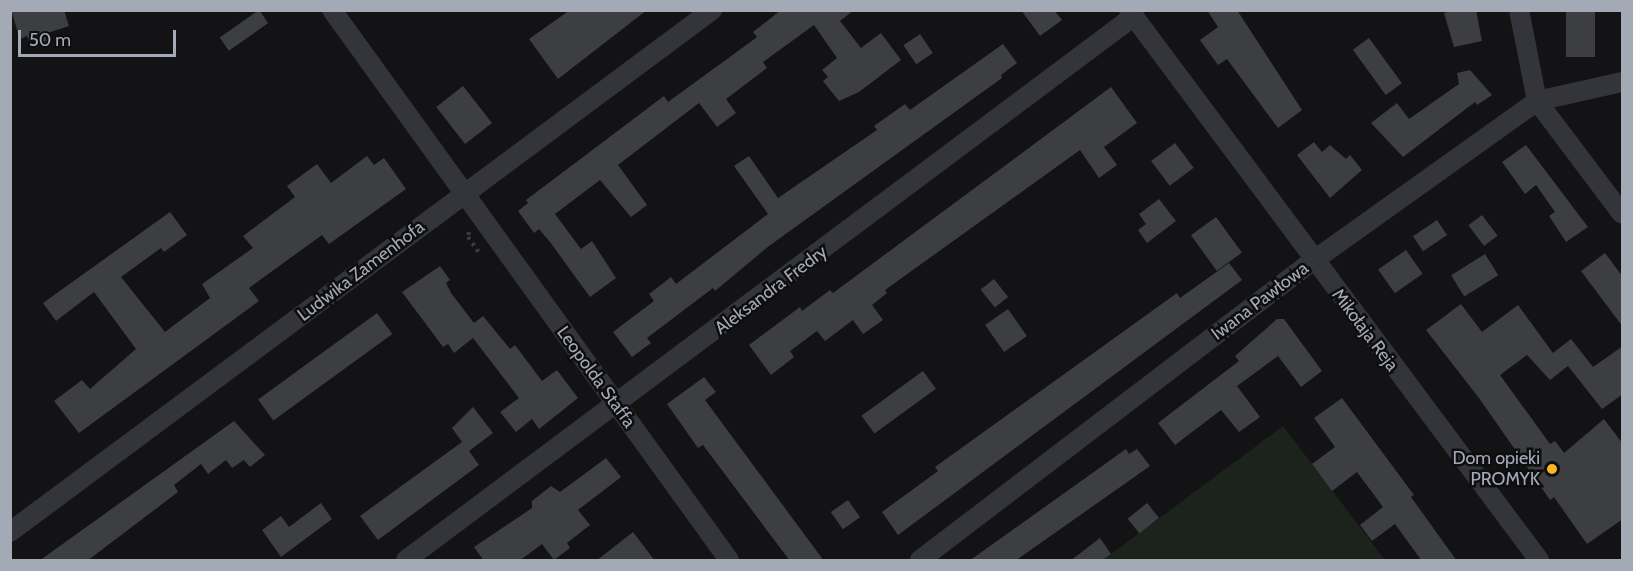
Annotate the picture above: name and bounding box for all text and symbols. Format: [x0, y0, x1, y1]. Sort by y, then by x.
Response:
scale bar [21, 18, 178, 56]
text: 50 m [29, 29, 71, 51]
street label: Ludwika Zamenhofa [293, 216, 429, 326]
street label: Aleksandra Fredry [711, 241, 831, 339]
street label: Iwana Pawłowa [1207, 257, 1313, 345]
street label: Mikołaja Reja [1327, 285, 1403, 375]
street label: Leopolda Staffa [552, 322, 640, 432]
place label: Dom opieki PROMYK [1452, 448, 1540, 490]
marker: Dom opieki PROMYK [1545, 462, 1559, 476]

